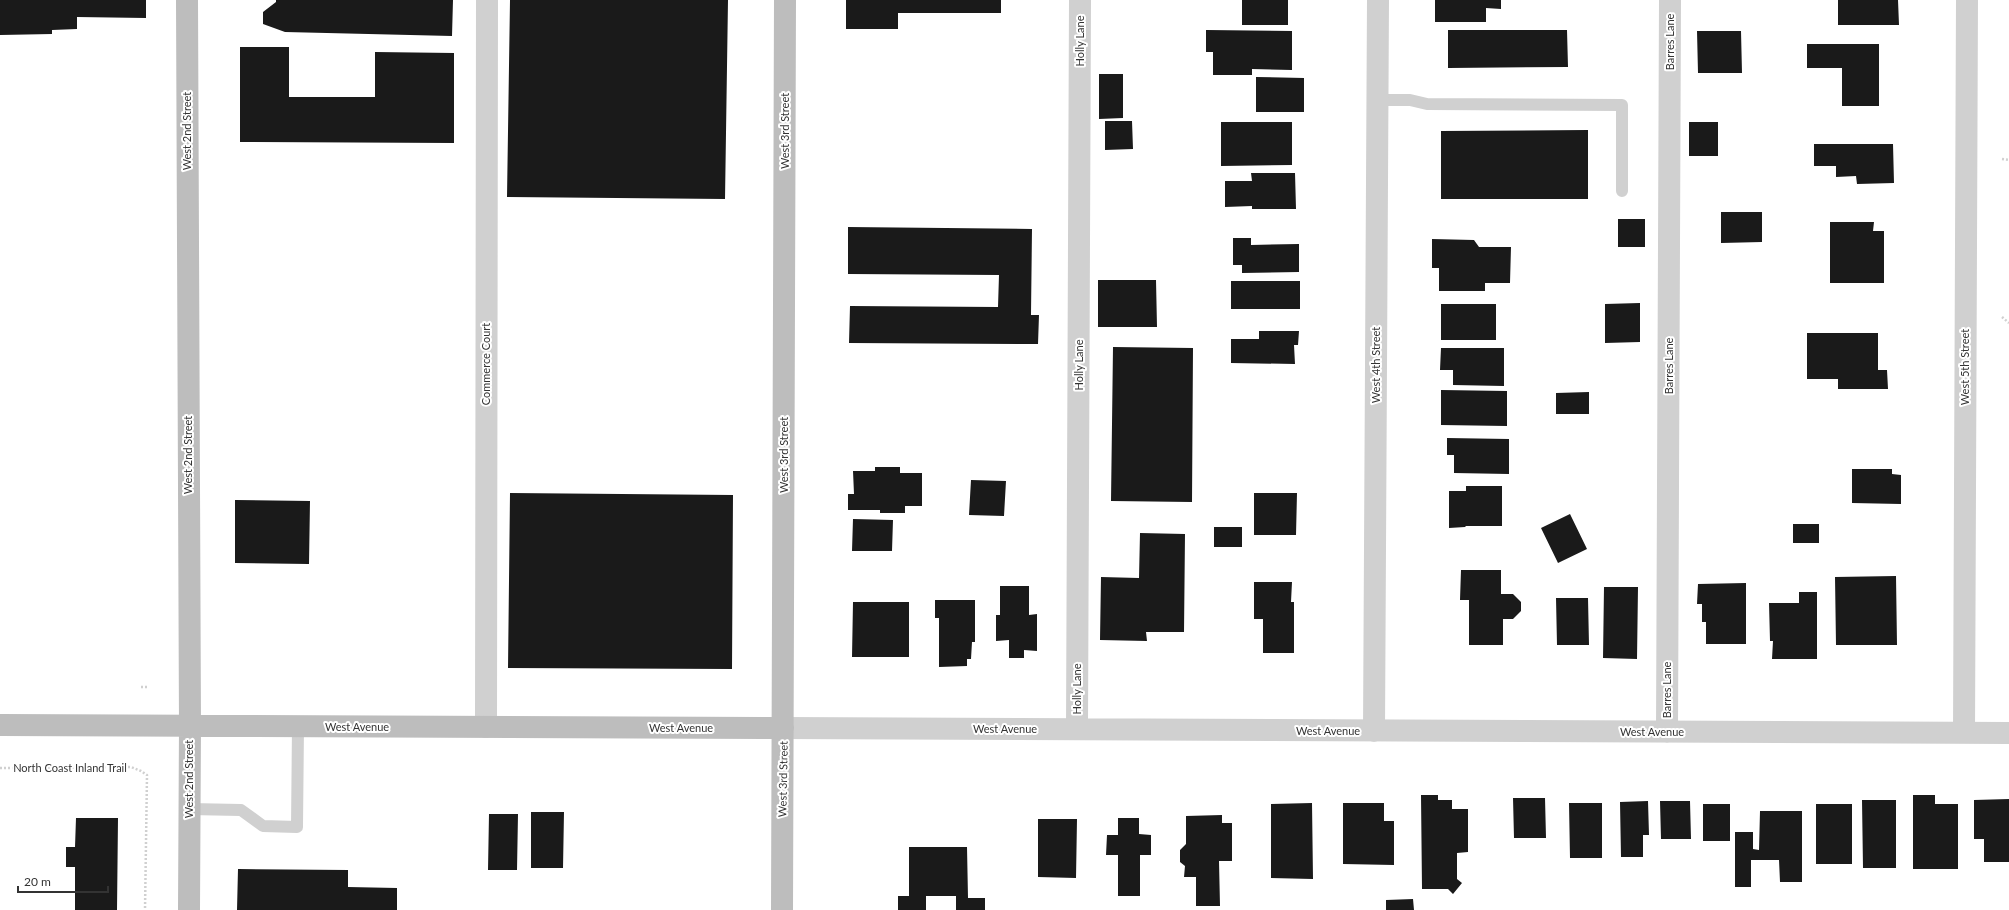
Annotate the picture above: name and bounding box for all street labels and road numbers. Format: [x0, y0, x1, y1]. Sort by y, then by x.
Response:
street label: Barres Lane [1663, 13, 1676, 70]
street label: Holly Lane [1073, 15, 1086, 66]
street label: West 2nd Street [180, 92, 193, 170]
street label: West 3rd Street [778, 93, 791, 169]
street label: Commerce Court [479, 323, 492, 405]
street label: West 4th Street [1369, 327, 1382, 403]
street label: West 5th Street [1958, 329, 1971, 405]
street label: Barres Lane [1662, 337, 1675, 394]
street label: Holly Lane [1072, 339, 1085, 390]
street label: West 2nd Street [181, 416, 194, 494]
street label: West 3rd Street [777, 417, 790, 493]
street label: Barres Lane [1660, 661, 1673, 718]
street label: Holly Lane [1070, 663, 1083, 714]
street label: West Avenue [325, 720, 389, 733]
street label: West Avenue [649, 721, 713, 734]
street label: West Avenue [973, 722, 1037, 735]
street label: West Avenue [1296, 724, 1360, 737]
street label: West Avenue [1620, 725, 1684, 738]
street label: West 2nd Street [182, 740, 195, 818]
street label: West 3rd Street [775, 741, 790, 817]
street label: North Coast Inland Trail [13, 761, 127, 774]

